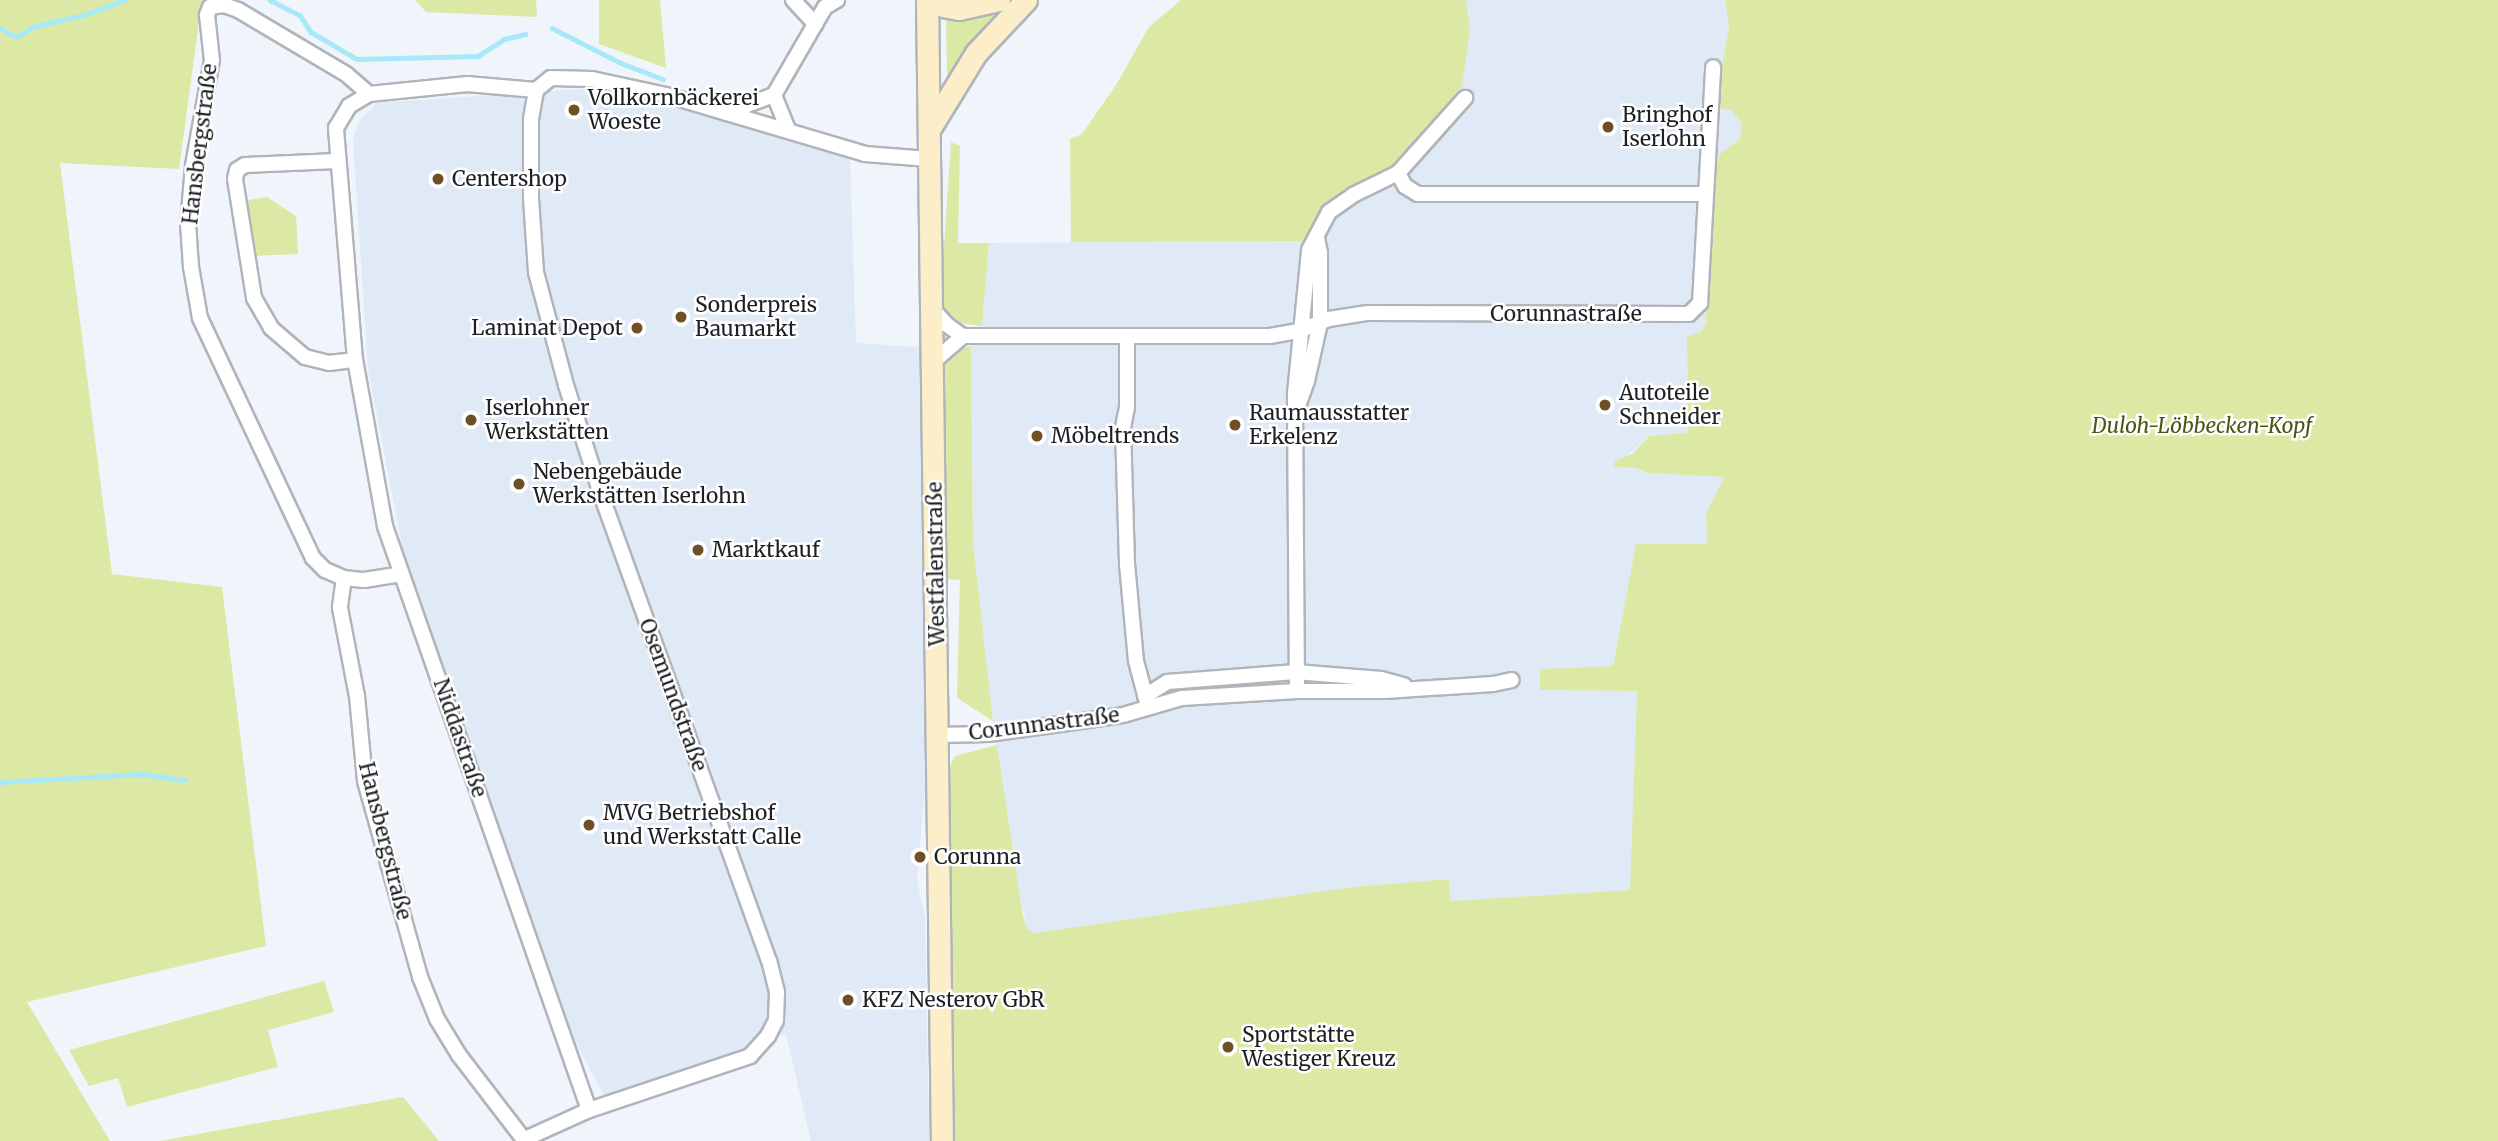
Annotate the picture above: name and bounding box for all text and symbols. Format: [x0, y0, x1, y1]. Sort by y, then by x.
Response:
street label: Hansbergstraße [178, 62, 222, 226]
place label: Vollkornbäckerei Woeste [588, 85, 759, 135]
marker: Vollkornbäckerei Woeste [566, 102, 582, 118]
place label: Bringhof Iserlohn [1622, 102, 1712, 152]
marker: Bringhof Iserlohn [1600, 119, 1616, 135]
place label: Centershop [452, 166, 567, 192]
marker: Centershop [430, 171, 446, 187]
place label: Sonderpreis Baumarkt [695, 292, 817, 342]
street label: Corunnastraße [1490, 301, 1642, 327]
marker: Sonderpreis Baumarkt [673, 309, 689, 325]
place label: Laminat Depot [471, 315, 623, 341]
marker: Laminat Depot [629, 320, 645, 336]
place label: Autoteile Schneider [1619, 380, 1721, 430]
place label: Iserlohner Werkstätten [485, 395, 609, 445]
marker: Autoteile Schneider [1597, 397, 1613, 413]
place label: Raumausstatter Erkelenz [1249, 400, 1409, 450]
marker: Iserlohner Werkstätten [463, 412, 479, 428]
park label: Duloh-Löbbecken-Kopf [2092, 413, 2312, 439]
marker: Raumausstatter Erkelenz [1227, 417, 1243, 433]
place label: Möbeltrends [1051, 423, 1179, 449]
marker: Möbeltrends [1029, 428, 1045, 444]
place label: Nebengebäude Werkstätten Iserlohn [533, 459, 746, 509]
marker: Nebengebäude Werkstätten Iserlohn [511, 476, 527, 492]
street label: Westfalenstraße [922, 481, 950, 647]
place label: Marktkauf [712, 537, 820, 563]
marker: Marktkauf [690, 542, 706, 558]
street label: Osemundstraße [634, 615, 712, 775]
street label: Niddastraße [428, 675, 492, 801]
street label: Corunnastraße [967, 702, 1121, 746]
street label: Hansbergstraße [353, 759, 417, 923]
place label: MVG Betriebshof und Werkstatt Calle [603, 800, 801, 850]
marker: MVG Betriebshof und Werkstatt Calle [581, 817, 597, 833]
place label: Corunna [934, 844, 1021, 870]
marker: Corunna [912, 849, 928, 865]
place label: KFZ Nesterov GbR [862, 987, 1045, 1013]
marker: KFZ Nesterov GbR [840, 992, 856, 1008]
place label: Sportstätte Westiger Kreuz [1242, 1022, 1396, 1072]
marker: Sportstätte Westiger Kreuz [1220, 1039, 1236, 1055]

